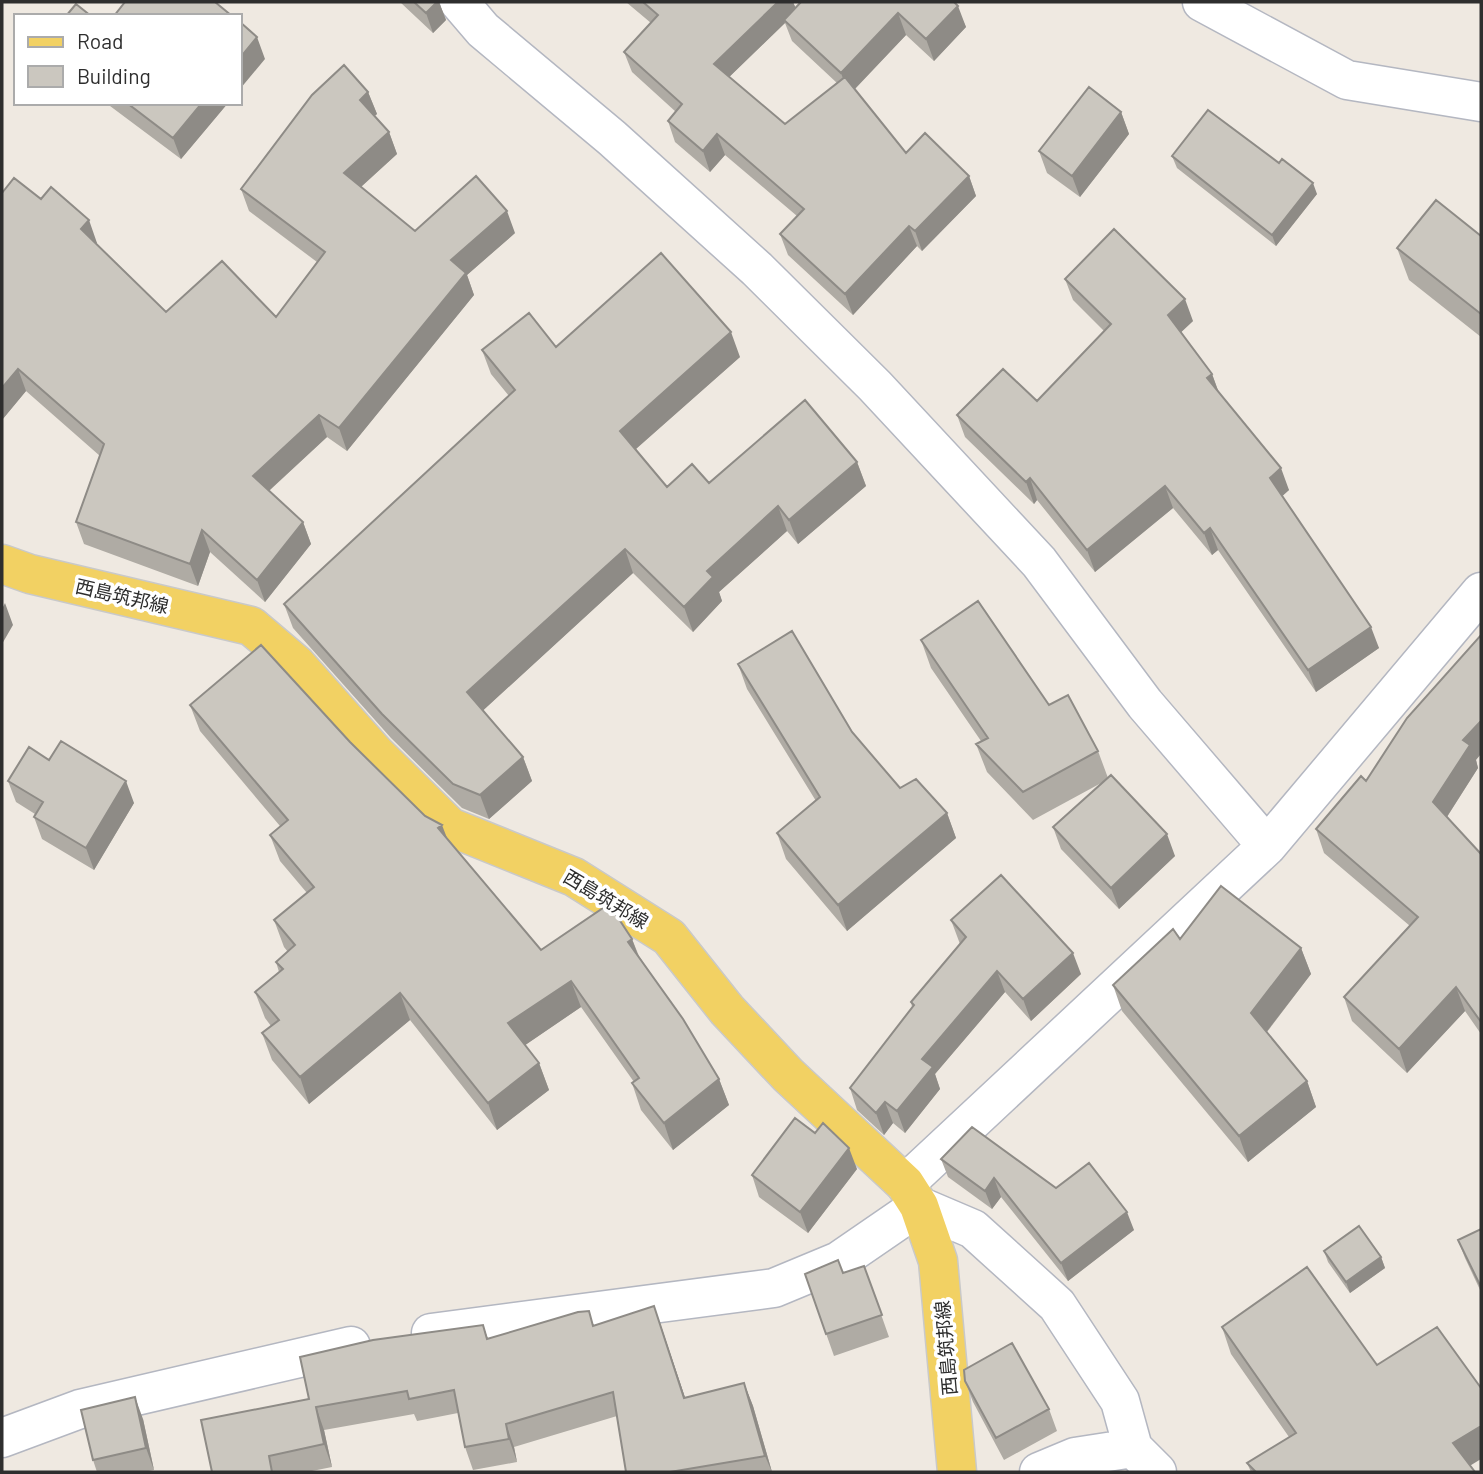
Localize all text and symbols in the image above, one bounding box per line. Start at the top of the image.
legend [14,14,242,105]
text: Road [77,28,123,53]
text: Building [77,63,151,88]
street label: 西島筑邦線 [73,574,171,617]
street label: 西島筑邦線 [560,864,653,933]
street label: 西島筑邦線 [930,1300,961,1396]

